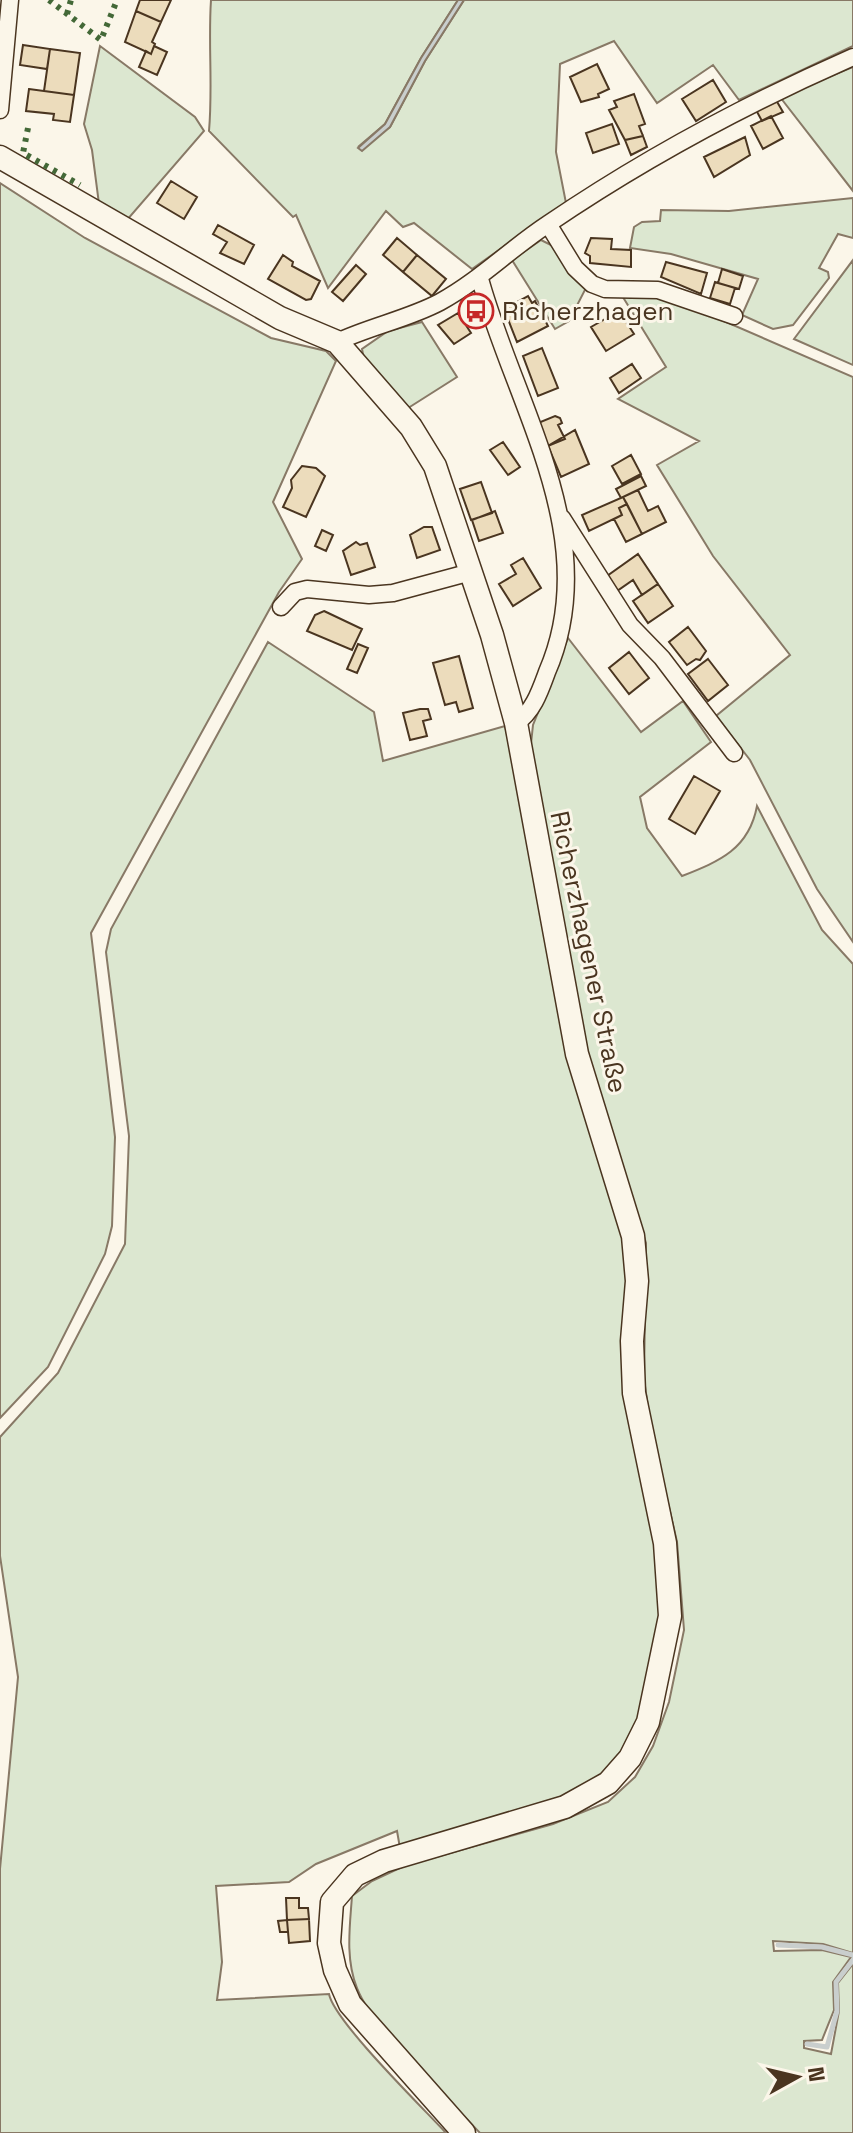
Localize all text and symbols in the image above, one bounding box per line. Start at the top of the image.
bus stop icon: Richerzhagen [457,292,495,330]
place label: Richerzhagen [502,294,674,328]
street label: Richerzhagener Straße [542,808,636,1096]
north arrow [757,2037,837,2117]
text: N [802,2065,832,2083]

